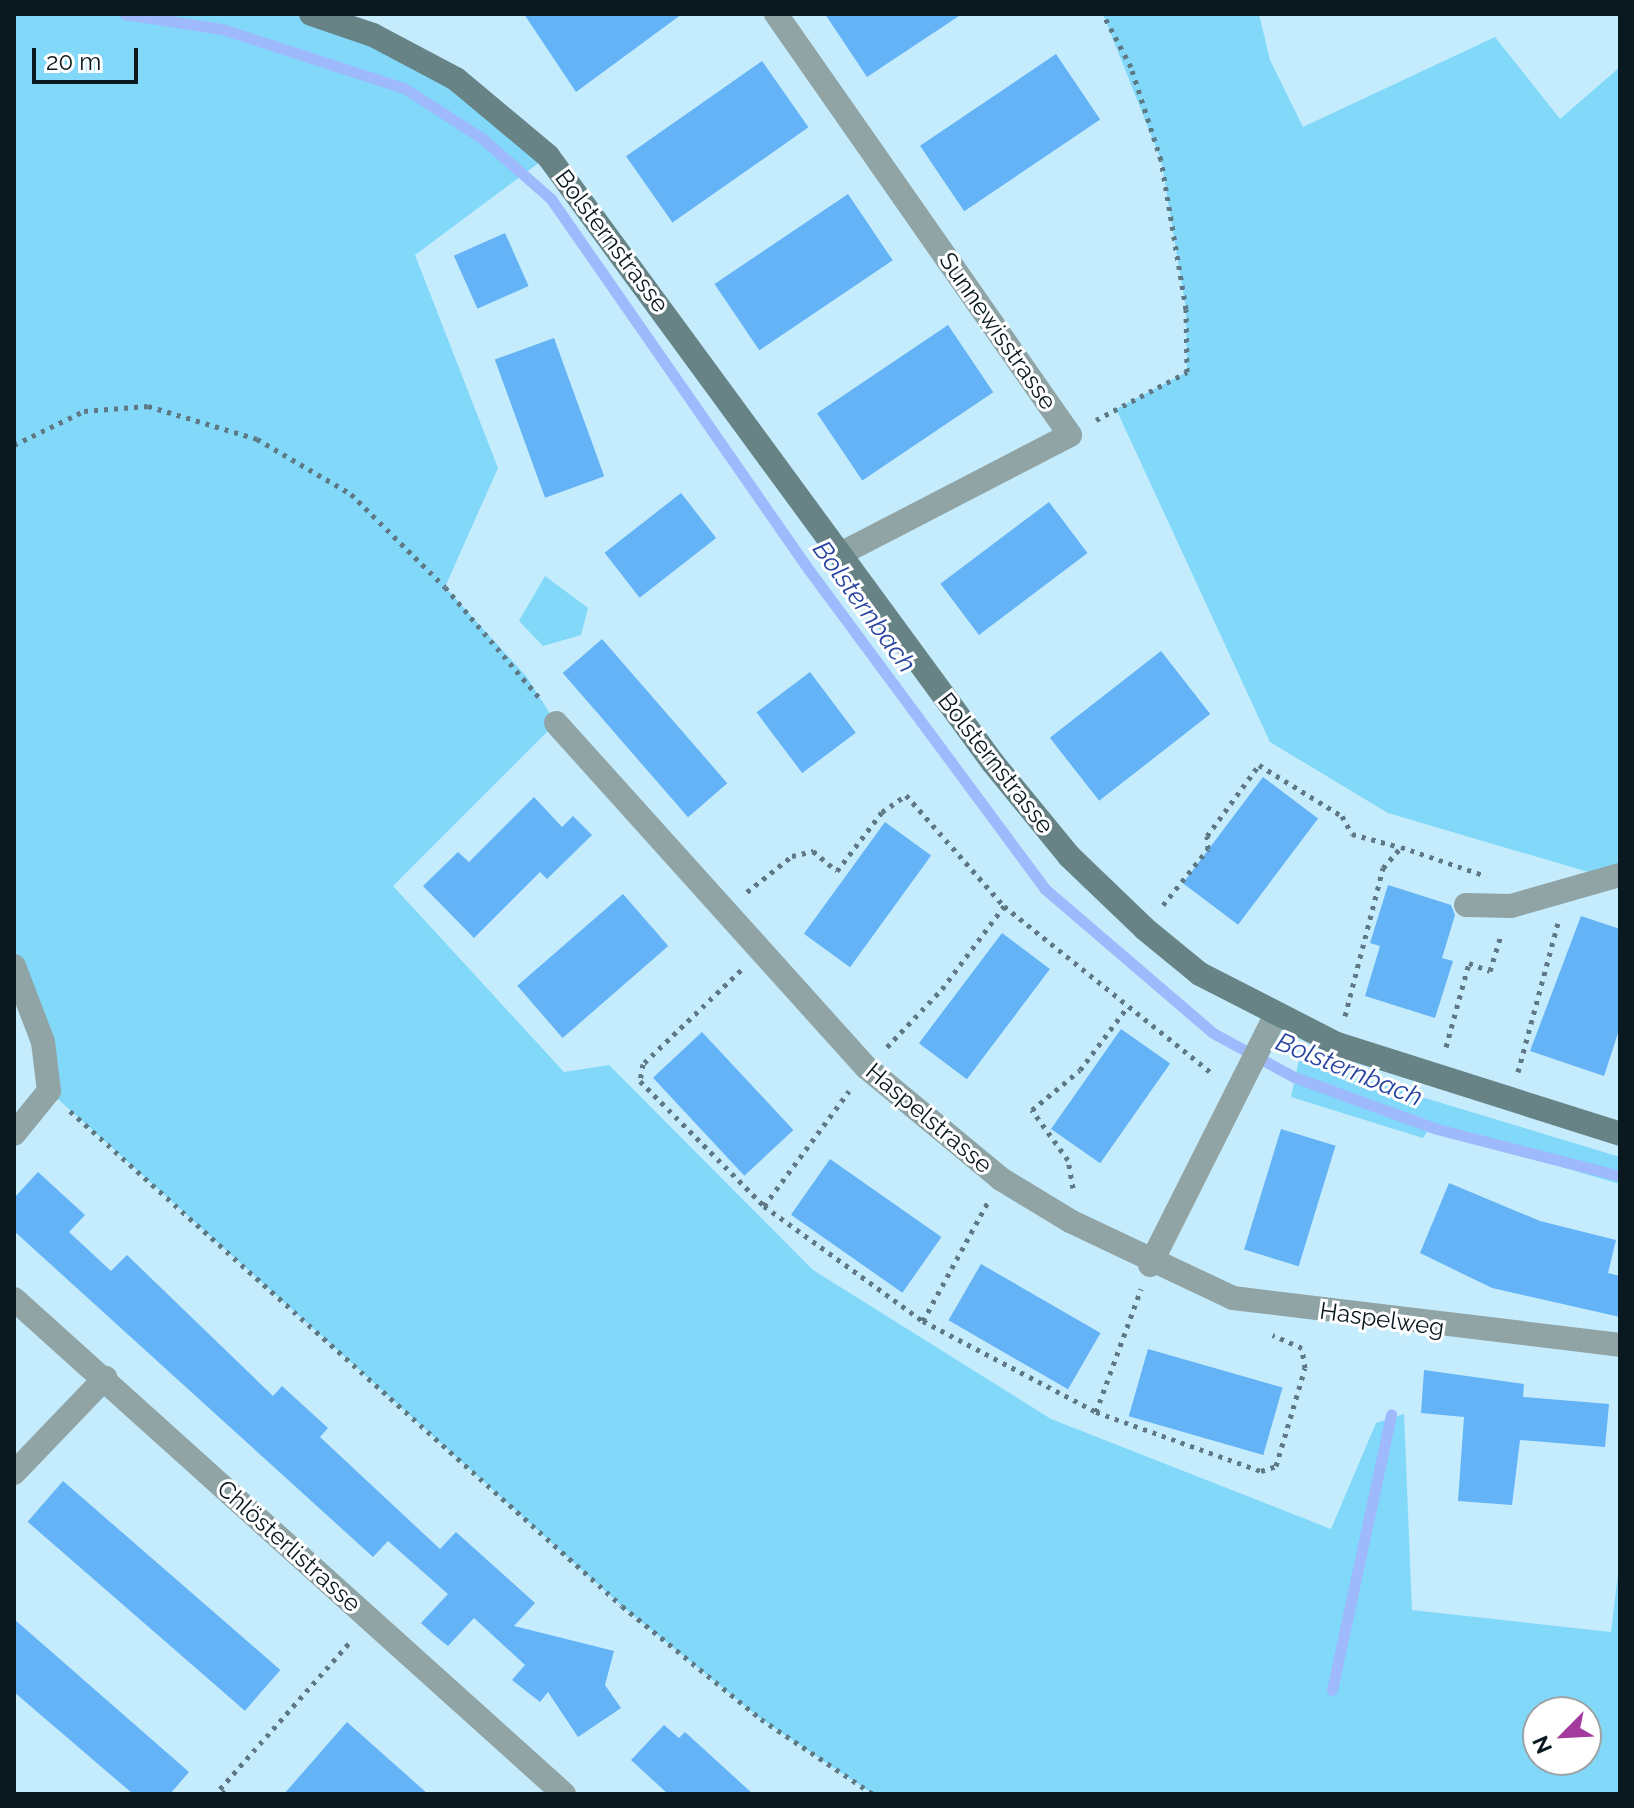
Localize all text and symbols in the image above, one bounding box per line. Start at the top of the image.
scale bar [36,32,142,82]
text: 20 m [46,47,101,76]
street label: Bolsternstrasse [549,164,675,318]
street label: Sunnewisstrasse [933,247,1063,415]
water label: Bolsternbach [806,535,922,679]
street label: Bolsternstrasse [932,687,1060,839]
water label: Bolsternbach [1271,1026,1427,1114]
street label: Haspelstrasse [860,1057,998,1179]
street label: Haspelweg [1318,1296,1446,1342]
street label: Chlösterlistrasse [211,1474,367,1618]
north arrow [1522,1696,1602,1776]
text: N [1527,1732,1557,1758]

